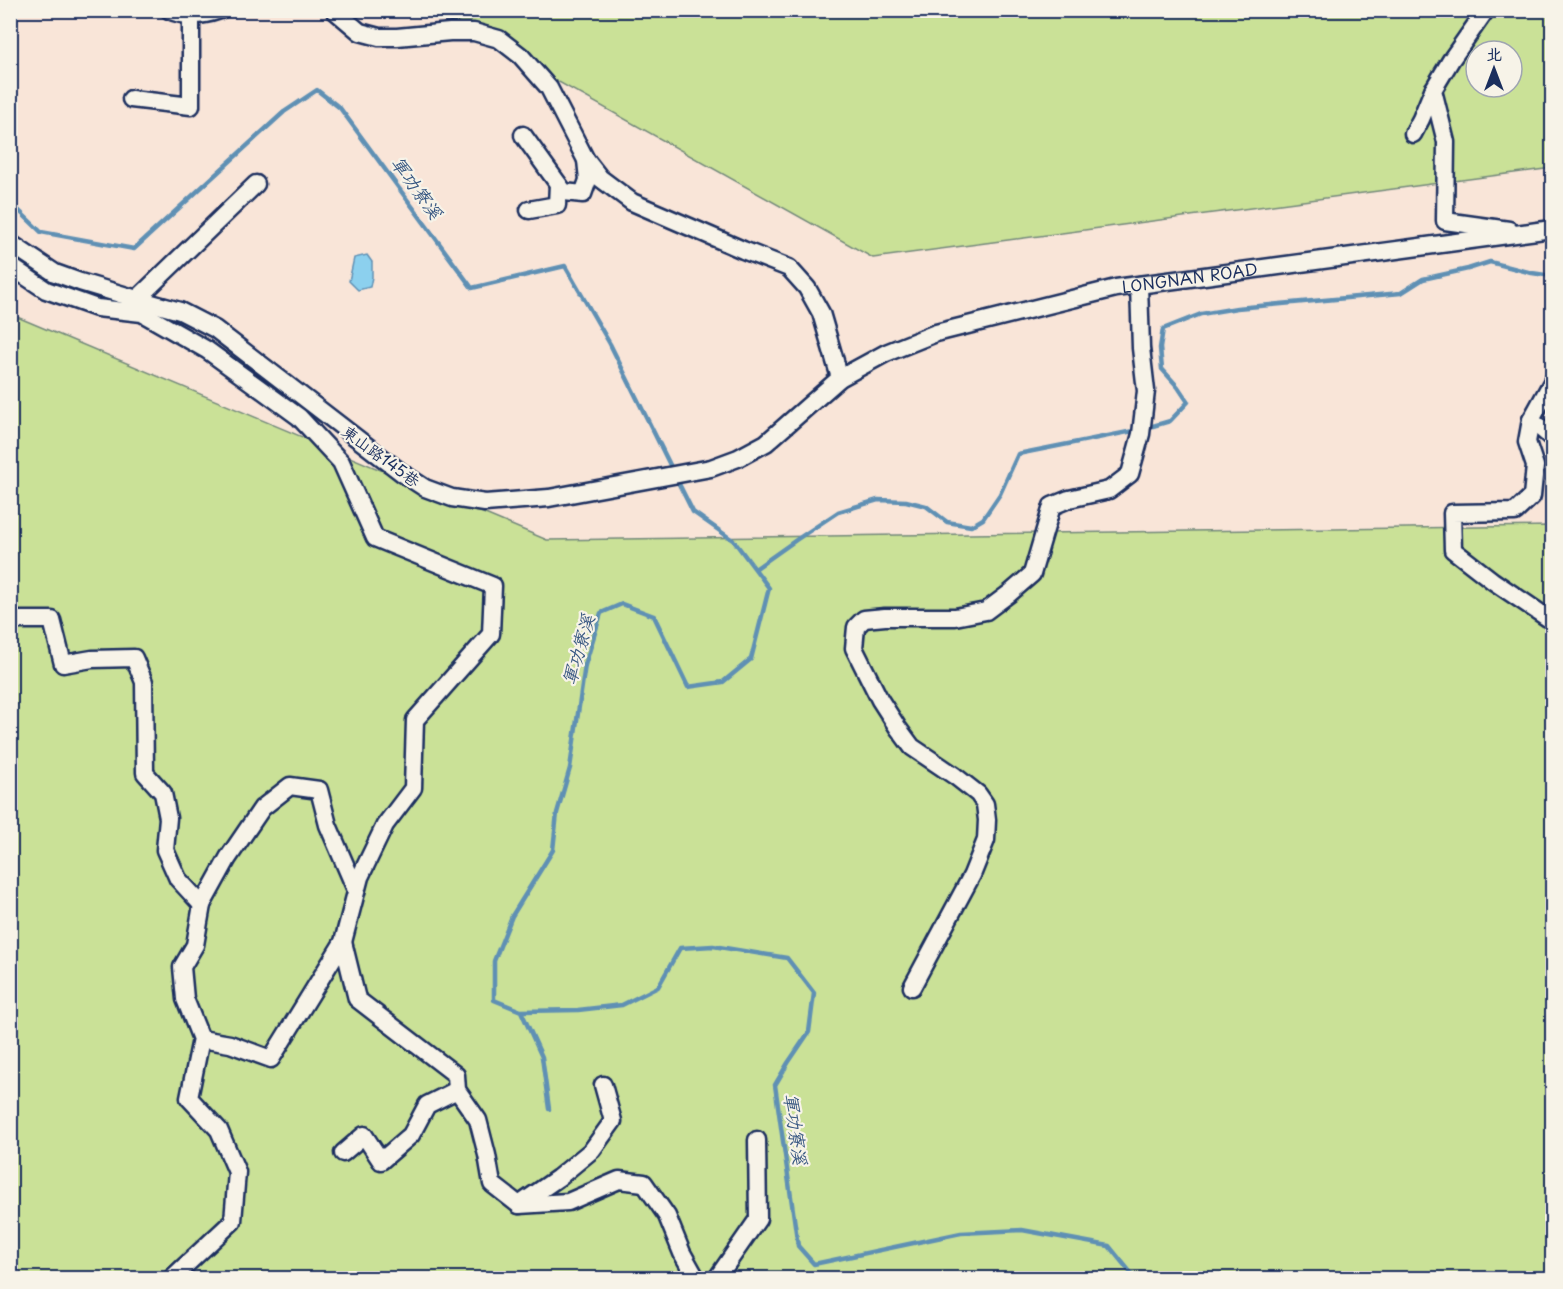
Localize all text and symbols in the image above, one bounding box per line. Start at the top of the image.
north arrow [1464,39,1524,99]
text: 北 [1486,41,1502,65]
water label: 軍功寮溪 [385,150,450,225]
street label: LONGNAN ROAD [1120,256,1259,298]
street label: 東山路145巷 [337,419,426,492]
water label: 軍功寮溪 [555,610,601,688]
water label: 軍功寮溪 [778,1091,815,1167]

